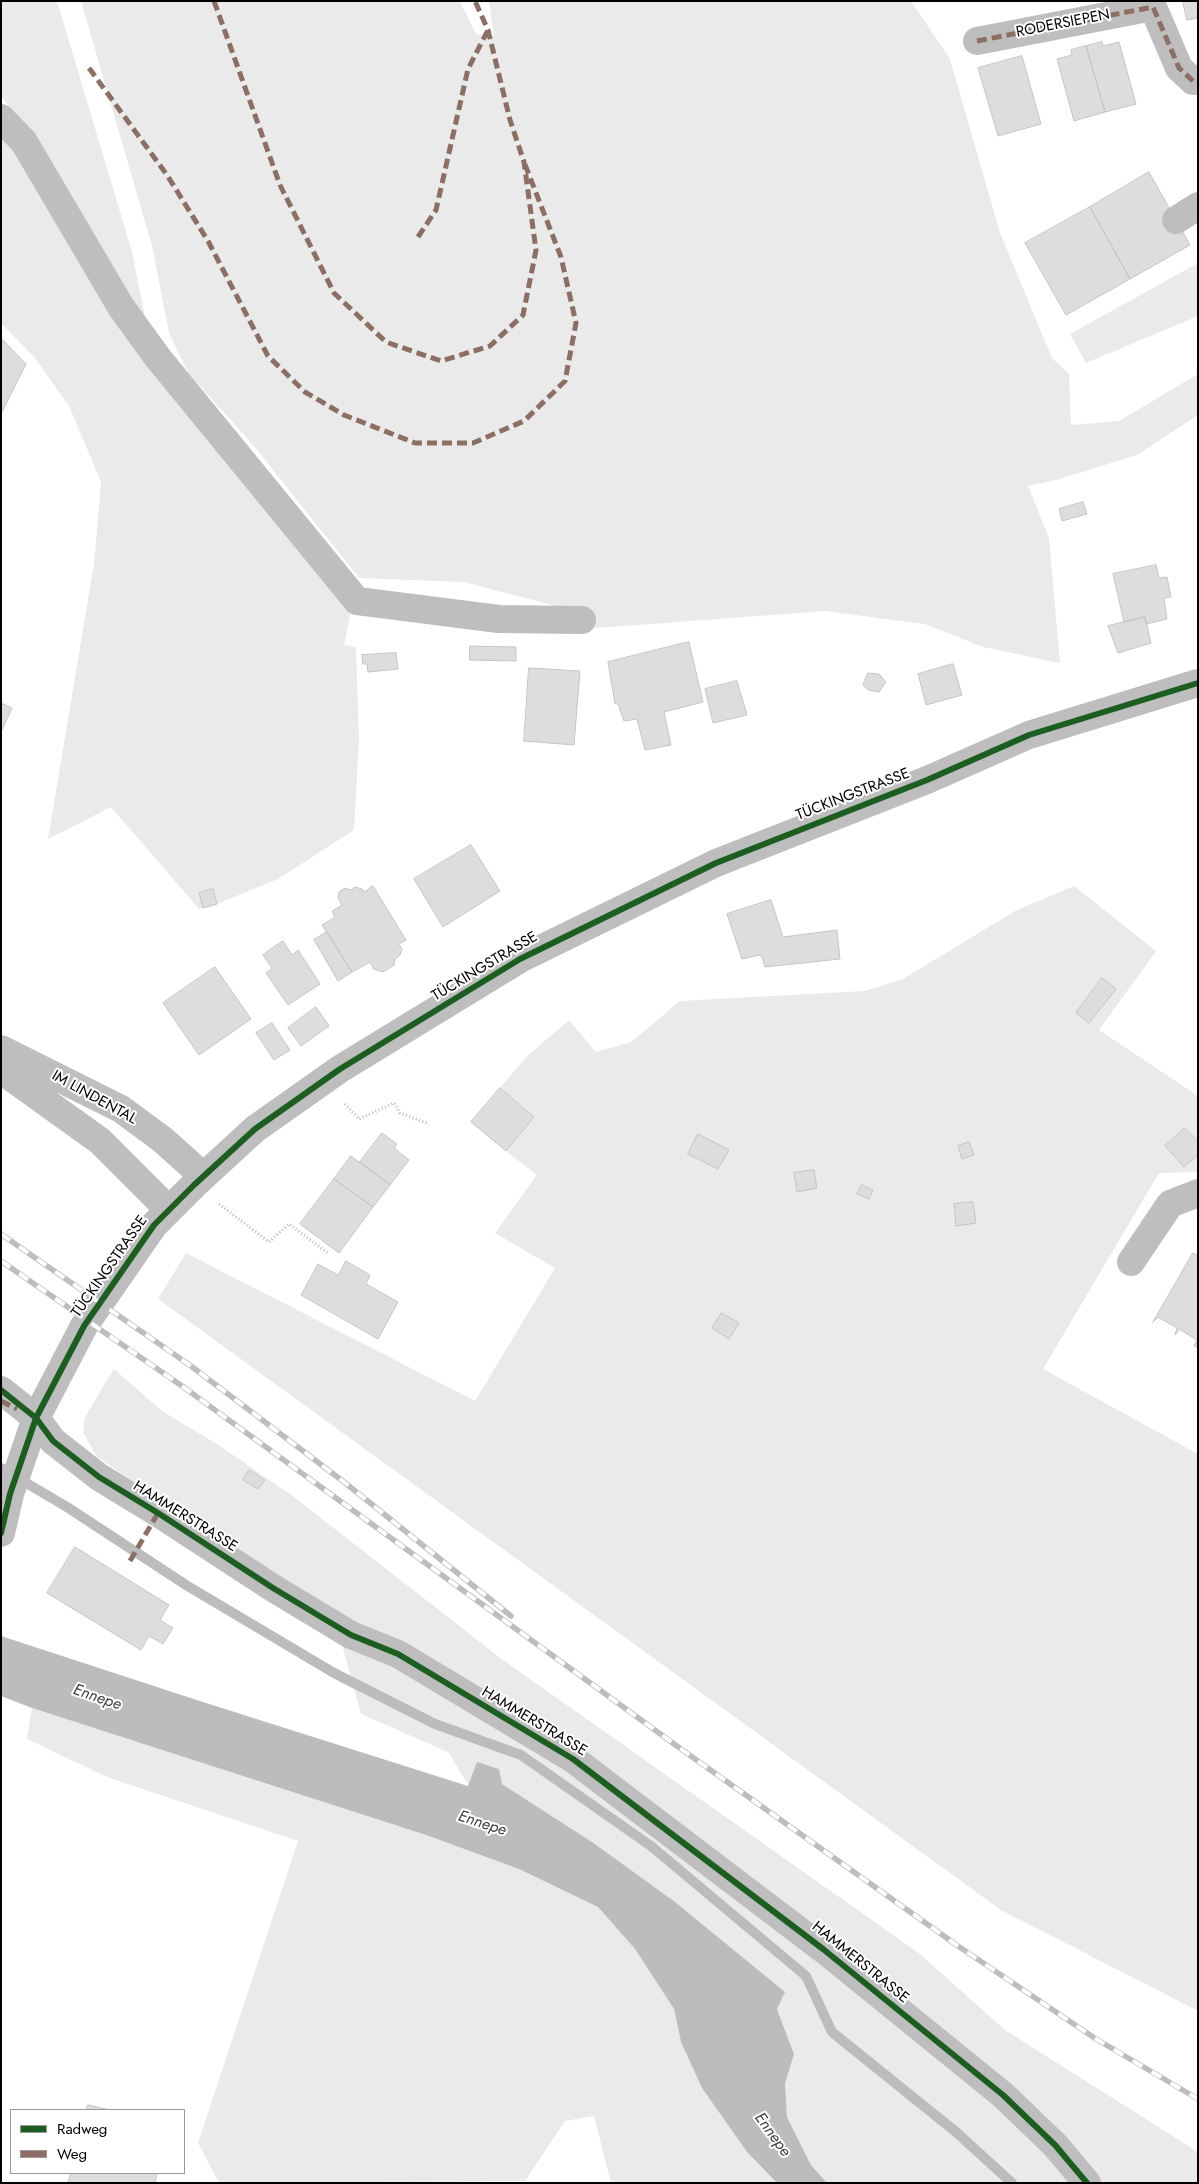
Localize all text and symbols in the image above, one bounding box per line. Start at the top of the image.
street label: RODERSIEPEN [1014,6,1112,42]
street label: TÜCKINGSTRASSE [794,765,912,825]
street label: TÜCKINGSTRASSE [429,928,541,1006]
street label: IM LINDENTAL [48,1067,140,1129]
street label: TÜCKINGSTRASSE [68,1213,152,1321]
street label: HAMMERSTRASSE [129,1478,241,1556]
water label: Ennepe [70,1681,124,1715]
street label: HAMMERSTRASSE [478,1683,590,1761]
water label: Ennepe [455,1807,509,1841]
street label: HAMMERSTRASSE [808,1918,912,2008]
legend [10,2109,185,2174]
water label: Ennepe [750,2109,794,2161]
text: Radweg [57,2118,107,2140]
text: Weg [57,2143,87,2165]

